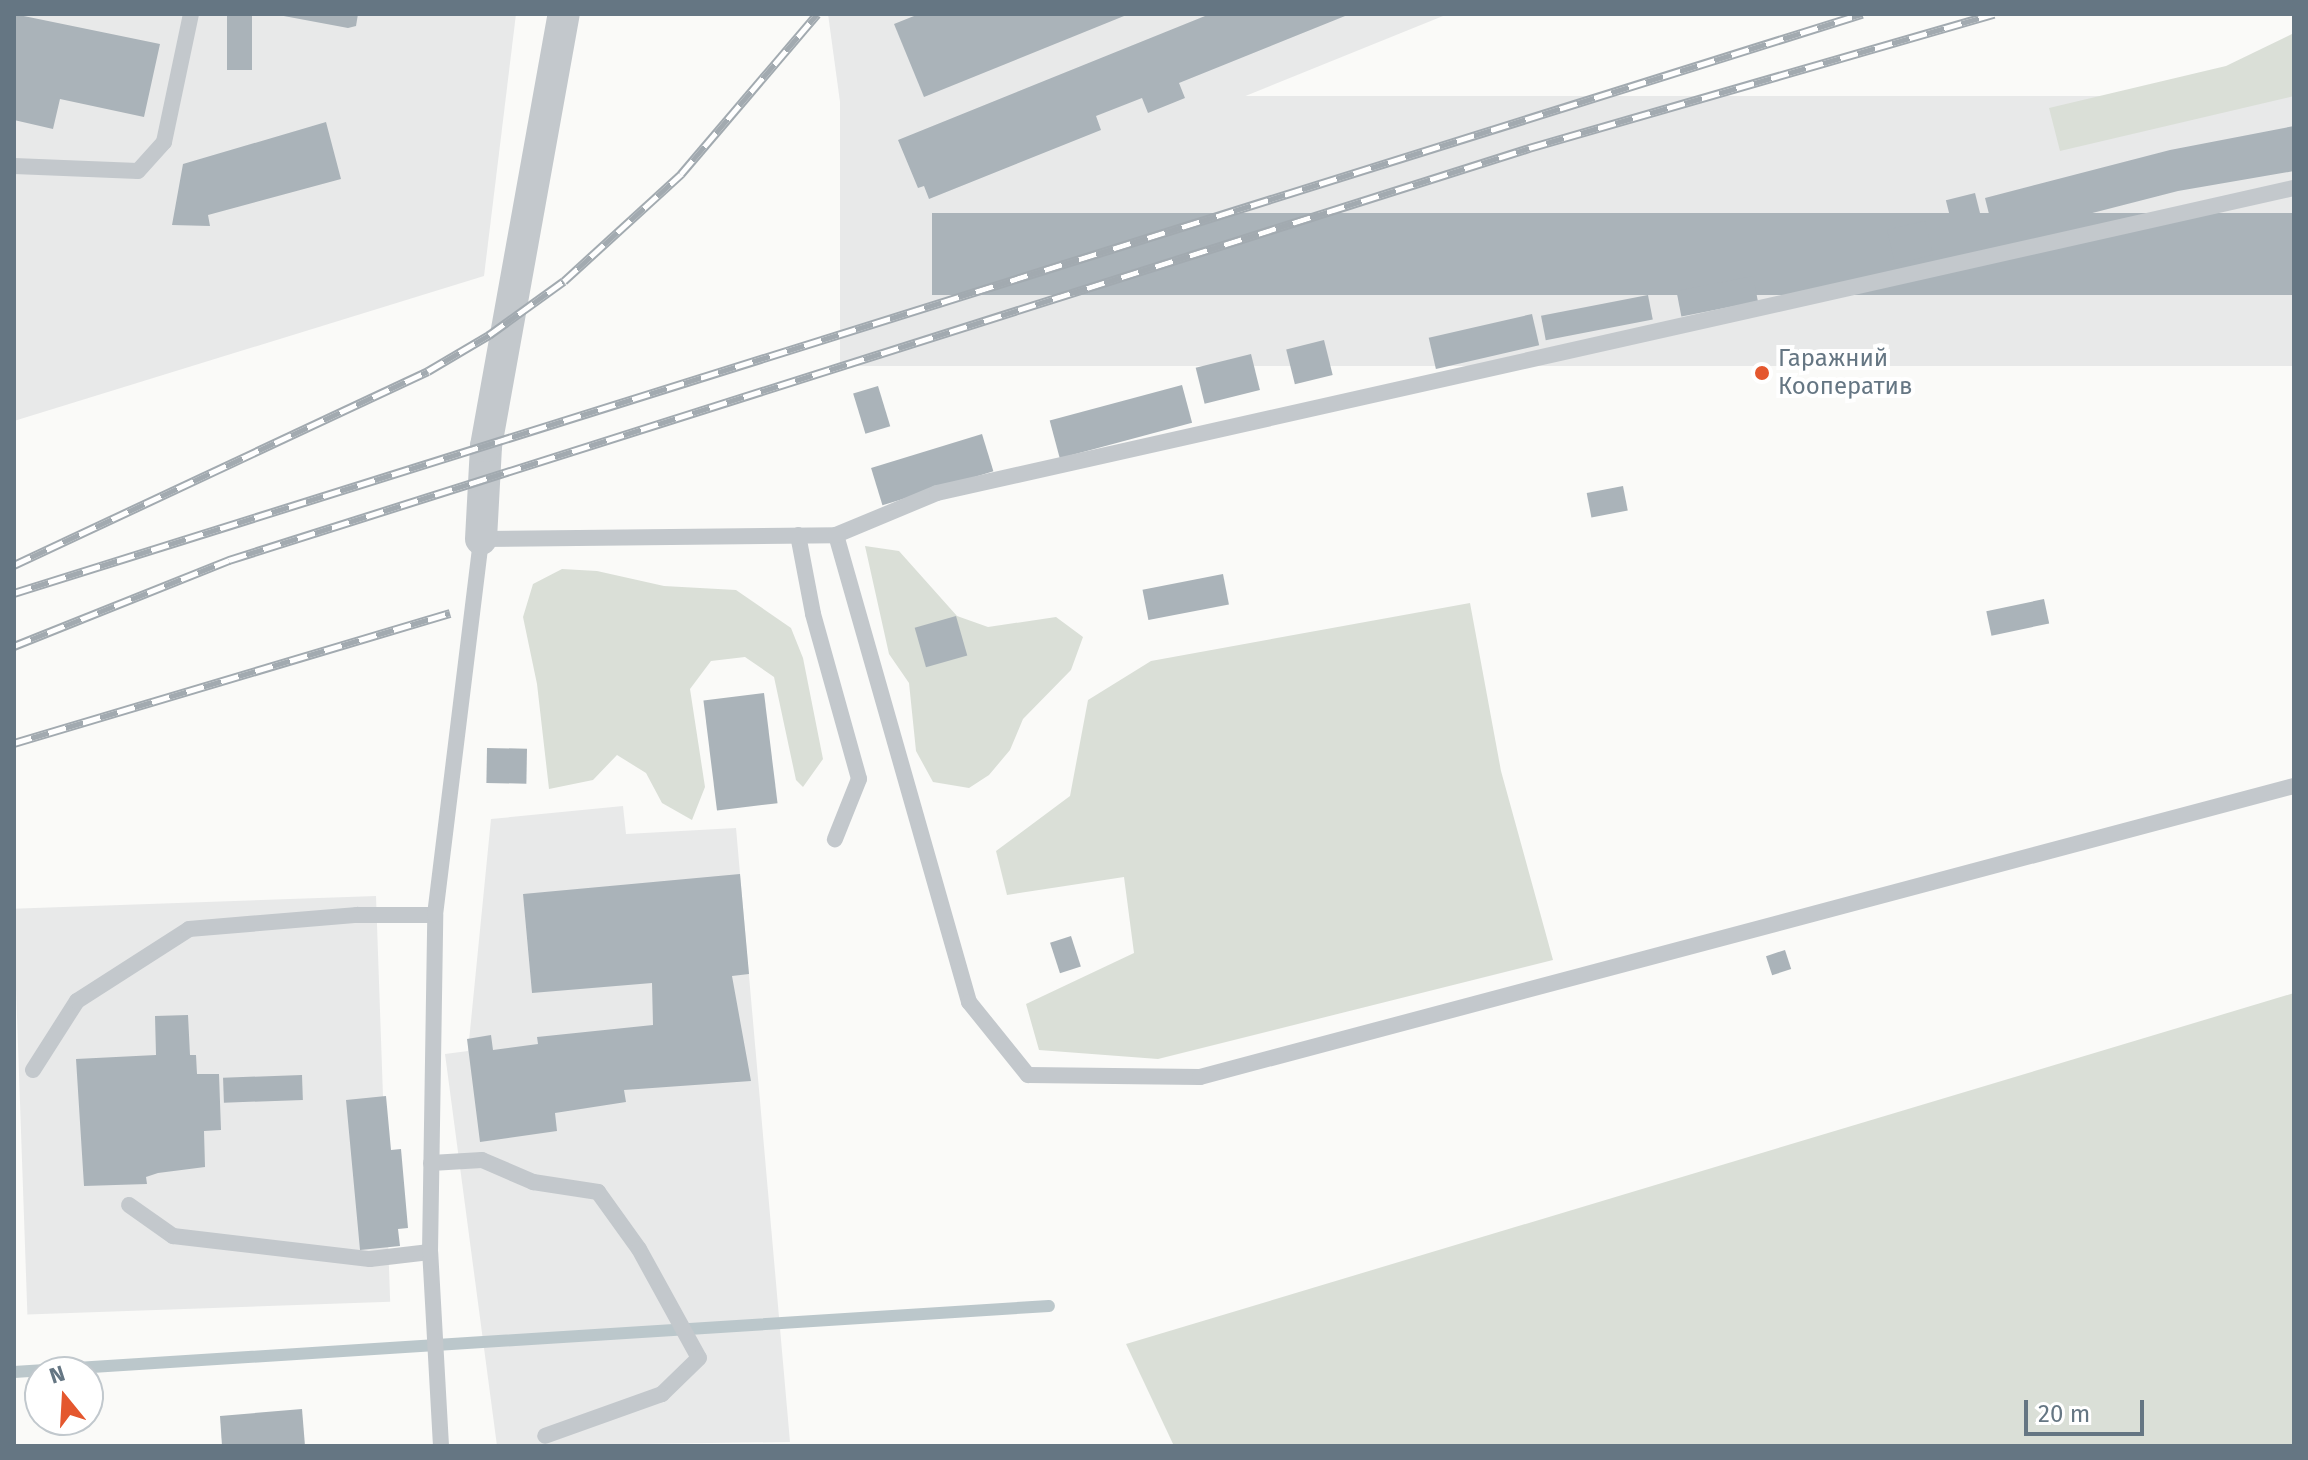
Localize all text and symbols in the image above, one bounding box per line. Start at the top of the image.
place label: Гаражний Кооператив [1778,345,1912,401]
marker: Гаражний Кооператив [1753,364,1771,382]
north arrow [24,1356,104,1436]
text: N [46,1360,68,1390]
scale bar [2028,1384,2148,1434]
text: 20 m [2038,1400,2090,1428]

